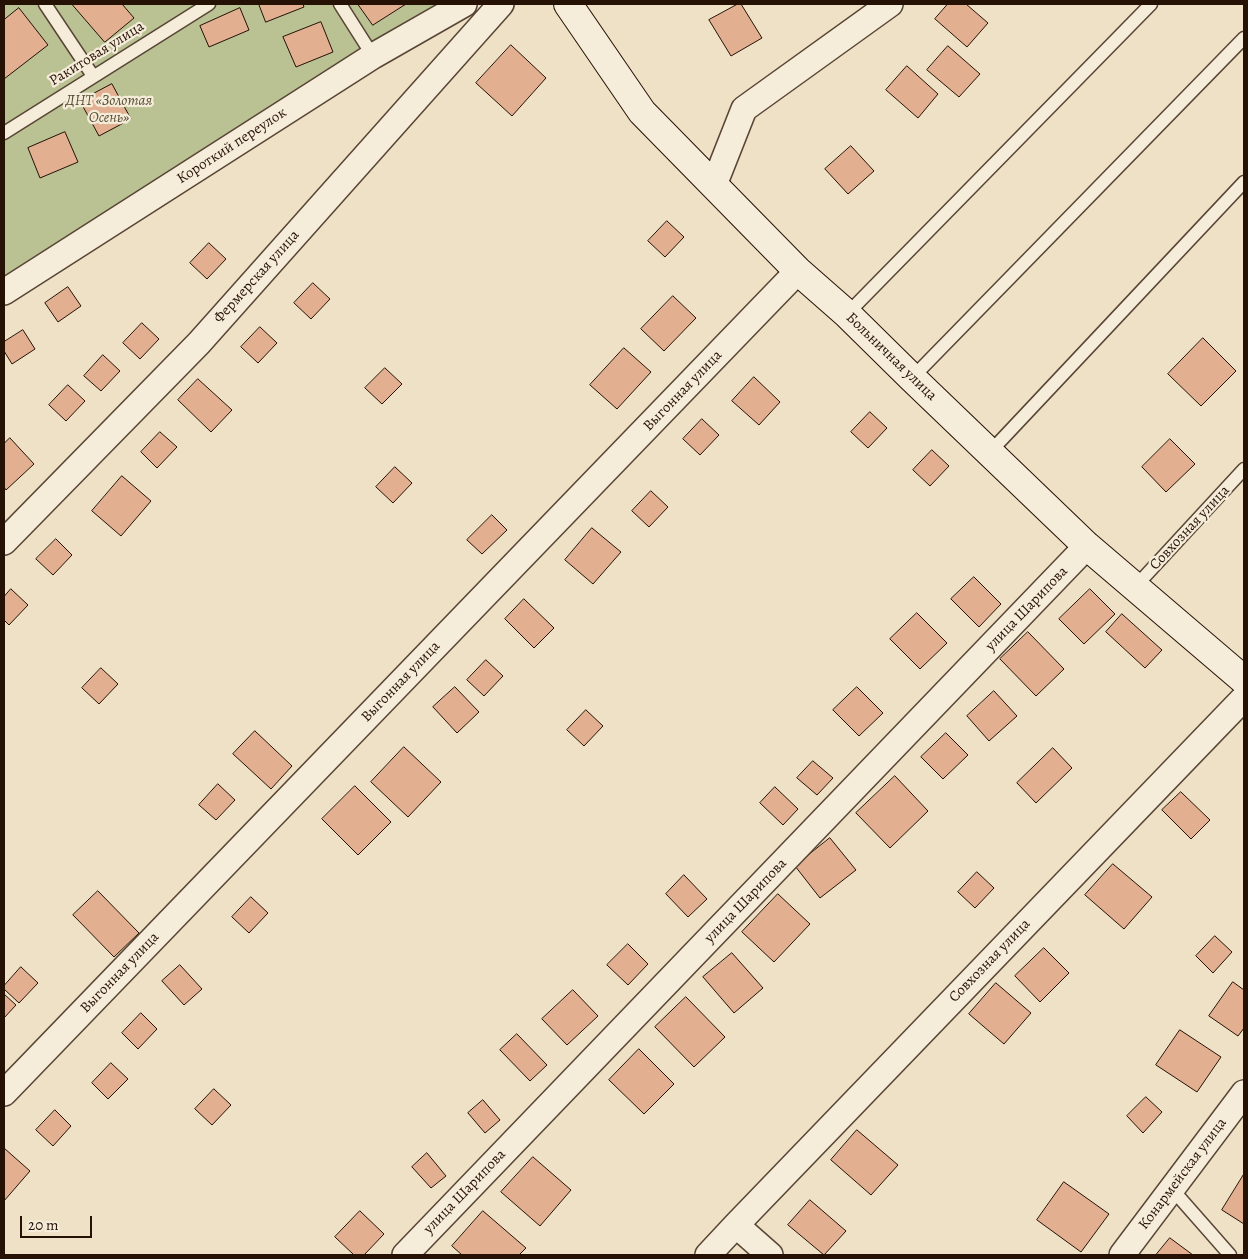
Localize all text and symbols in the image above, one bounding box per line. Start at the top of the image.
street label: Ракитовая улица [46,18,148,90]
park label: ДНТ «Золотая Осень» [66,92,152,127]
street label: Короткий переулок [174,104,290,188]
street label: Фермерская улица [210,227,304,327]
street label: Больничная улица [842,309,940,405]
street label: Выгонная улица [640,347,726,435]
street label: Совхозная улица [1146,482,1234,574]
street label: улица Шарипова [982,563,1072,655]
street label: Выгонная улица [358,638,444,726]
street label: улица Шарипова [701,855,791,947]
street label: Совхозная улица [946,916,1034,1006]
street label: Выгонная улица [77,929,163,1017]
street label: Конармейская улица [1135,1115,1231,1233]
street label: улица Шарипова [420,1146,510,1238]
scale bar [22,1206,95,1238]
text: 20 m [28,1215,59,1235]

